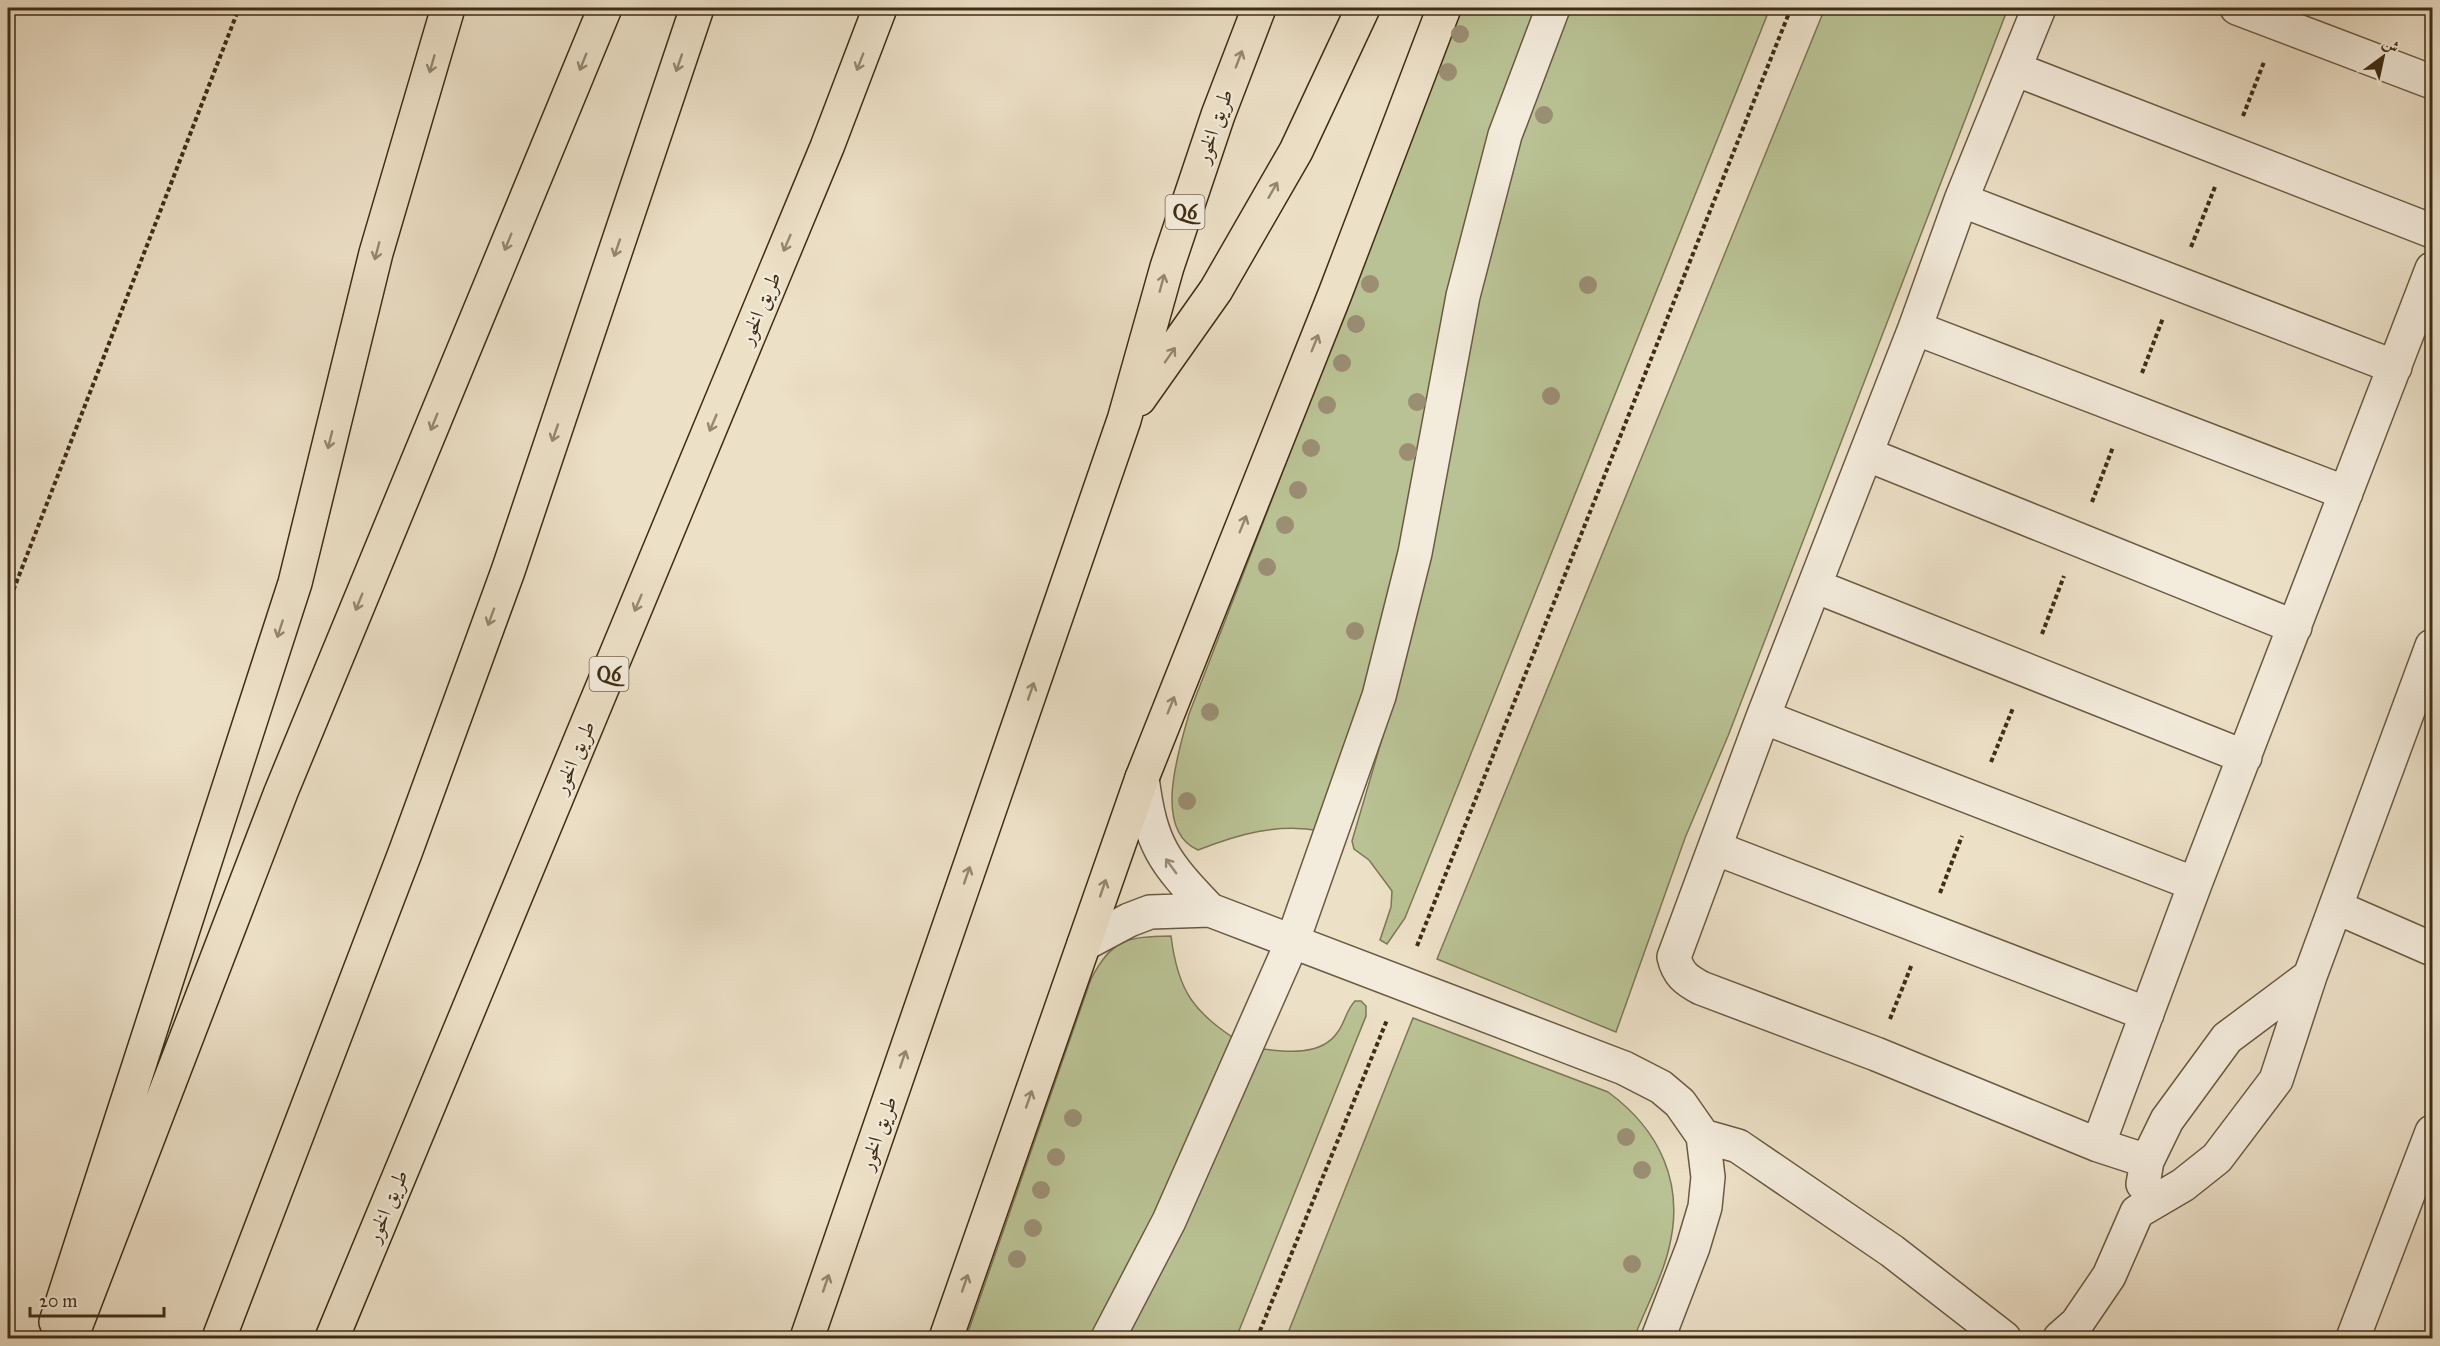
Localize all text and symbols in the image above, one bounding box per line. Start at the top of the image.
north arrow [2353,27,2413,87]
text: ش [2379,33,2403,57]
one-way arrow [1234,50,1245,69]
one-way arrow [577,52,588,70]
one-way arrow [853,52,864,71]
one-way arrow [673,53,684,72]
one-way arrow [426,54,437,73]
street label: طريق الخور [1189,86,1239,168]
one-way arrow [1268,182,1280,199]
road number: Q6 [1166,195,1204,229]
one-way arrow [502,232,513,251]
one-way arrow [781,233,792,252]
one-way arrow [611,238,622,257]
one-way arrow [371,241,383,260]
street label: طريق الخور [732,268,787,350]
one-way arrow [1157,274,1168,293]
one-way arrow [1310,334,1321,353]
one-way arrow [1164,348,1176,364]
one-way arrow [428,412,439,431]
one-way arrow [707,414,718,432]
one-way arrow [549,423,560,442]
one-way arrow [324,430,336,449]
one-way arrow [1238,516,1249,534]
one-way arrow [353,593,364,611]
one-way arrow [632,594,643,612]
one-way arrow [485,607,496,626]
one-way arrow [274,619,285,638]
road number: Q6 [590,657,628,691]
one-way arrow [1026,682,1037,701]
one-way arrow [1166,697,1177,715]
street label: طريق الخور [546,717,601,799]
one-way arrow [1165,859,1177,875]
one-way arrow [963,866,974,885]
one-way arrow [1099,879,1110,898]
one-way arrow [899,1050,910,1069]
one-way arrow [1025,1090,1036,1109]
street label: طريق الخور [853,1093,903,1175]
street label: طريق الخور [359,1166,414,1248]
one-way arrow [821,1274,832,1293]
one-way arrow [960,1274,971,1293]
scale bar [30,1280,164,1318]
text: 20 m [39,1290,77,1312]

